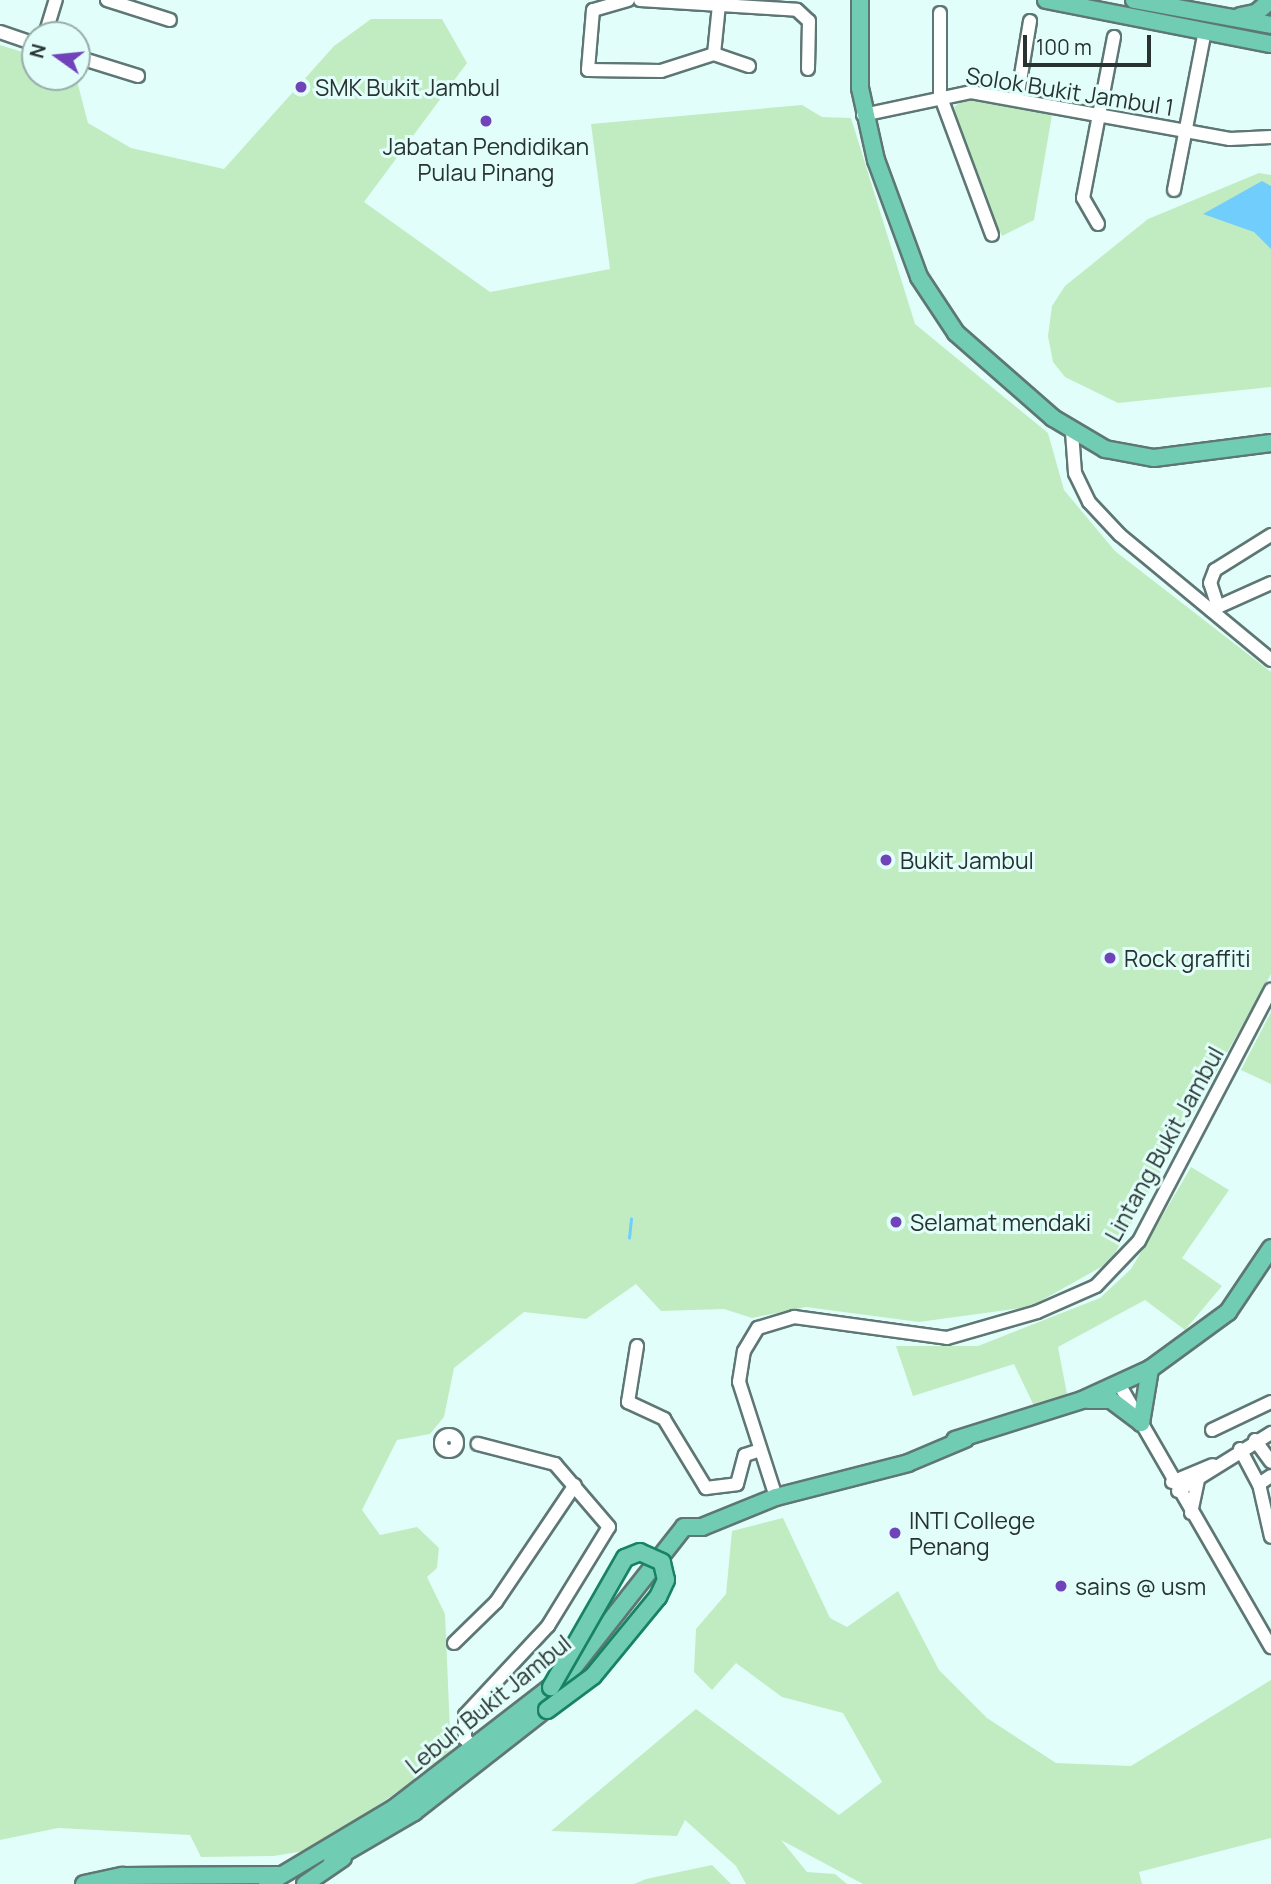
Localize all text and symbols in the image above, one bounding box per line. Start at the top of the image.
north arrow [21,21,91,91]
scale bar [1026,21,1154,65]
text: 100 m [1036,33,1092,61]
text: N [23,41,52,61]
street label: Solok Bukit Jambul 1 [964,61,1176,121]
place label: SMK Bukit Jambul [315,73,501,101]
marker: SMK Bukit Jambul [293,79,309,95]
marker: Jabatan Pendidikan Pulau Pinang [478,113,494,129]
place label: Jabatan Pendidikan Pulau Pinang [383,132,589,186]
place label: Bukit Jambul [900,846,1034,874]
marker: Bukit Jambul [878,852,894,868]
place label: Rock graffiti [1124,944,1251,972]
marker: Rock graffiti [1102,950,1118,966]
street label: Lintang Bukit Jambul [1099,1042,1229,1246]
place label: Selamat mendaki [910,1208,1091,1236]
marker: Selamat mendaki [888,1214,904,1230]
place label: INTI College Penang [909,1506,1035,1560]
marker: INTI College Penang [887,1525,903,1541]
place label: sains @ usm [1075,1572,1206,1600]
marker: sains @ usm [1053,1578,1069,1594]
street label: Lebuh Bukit Jambul [400,1629,576,1779]

